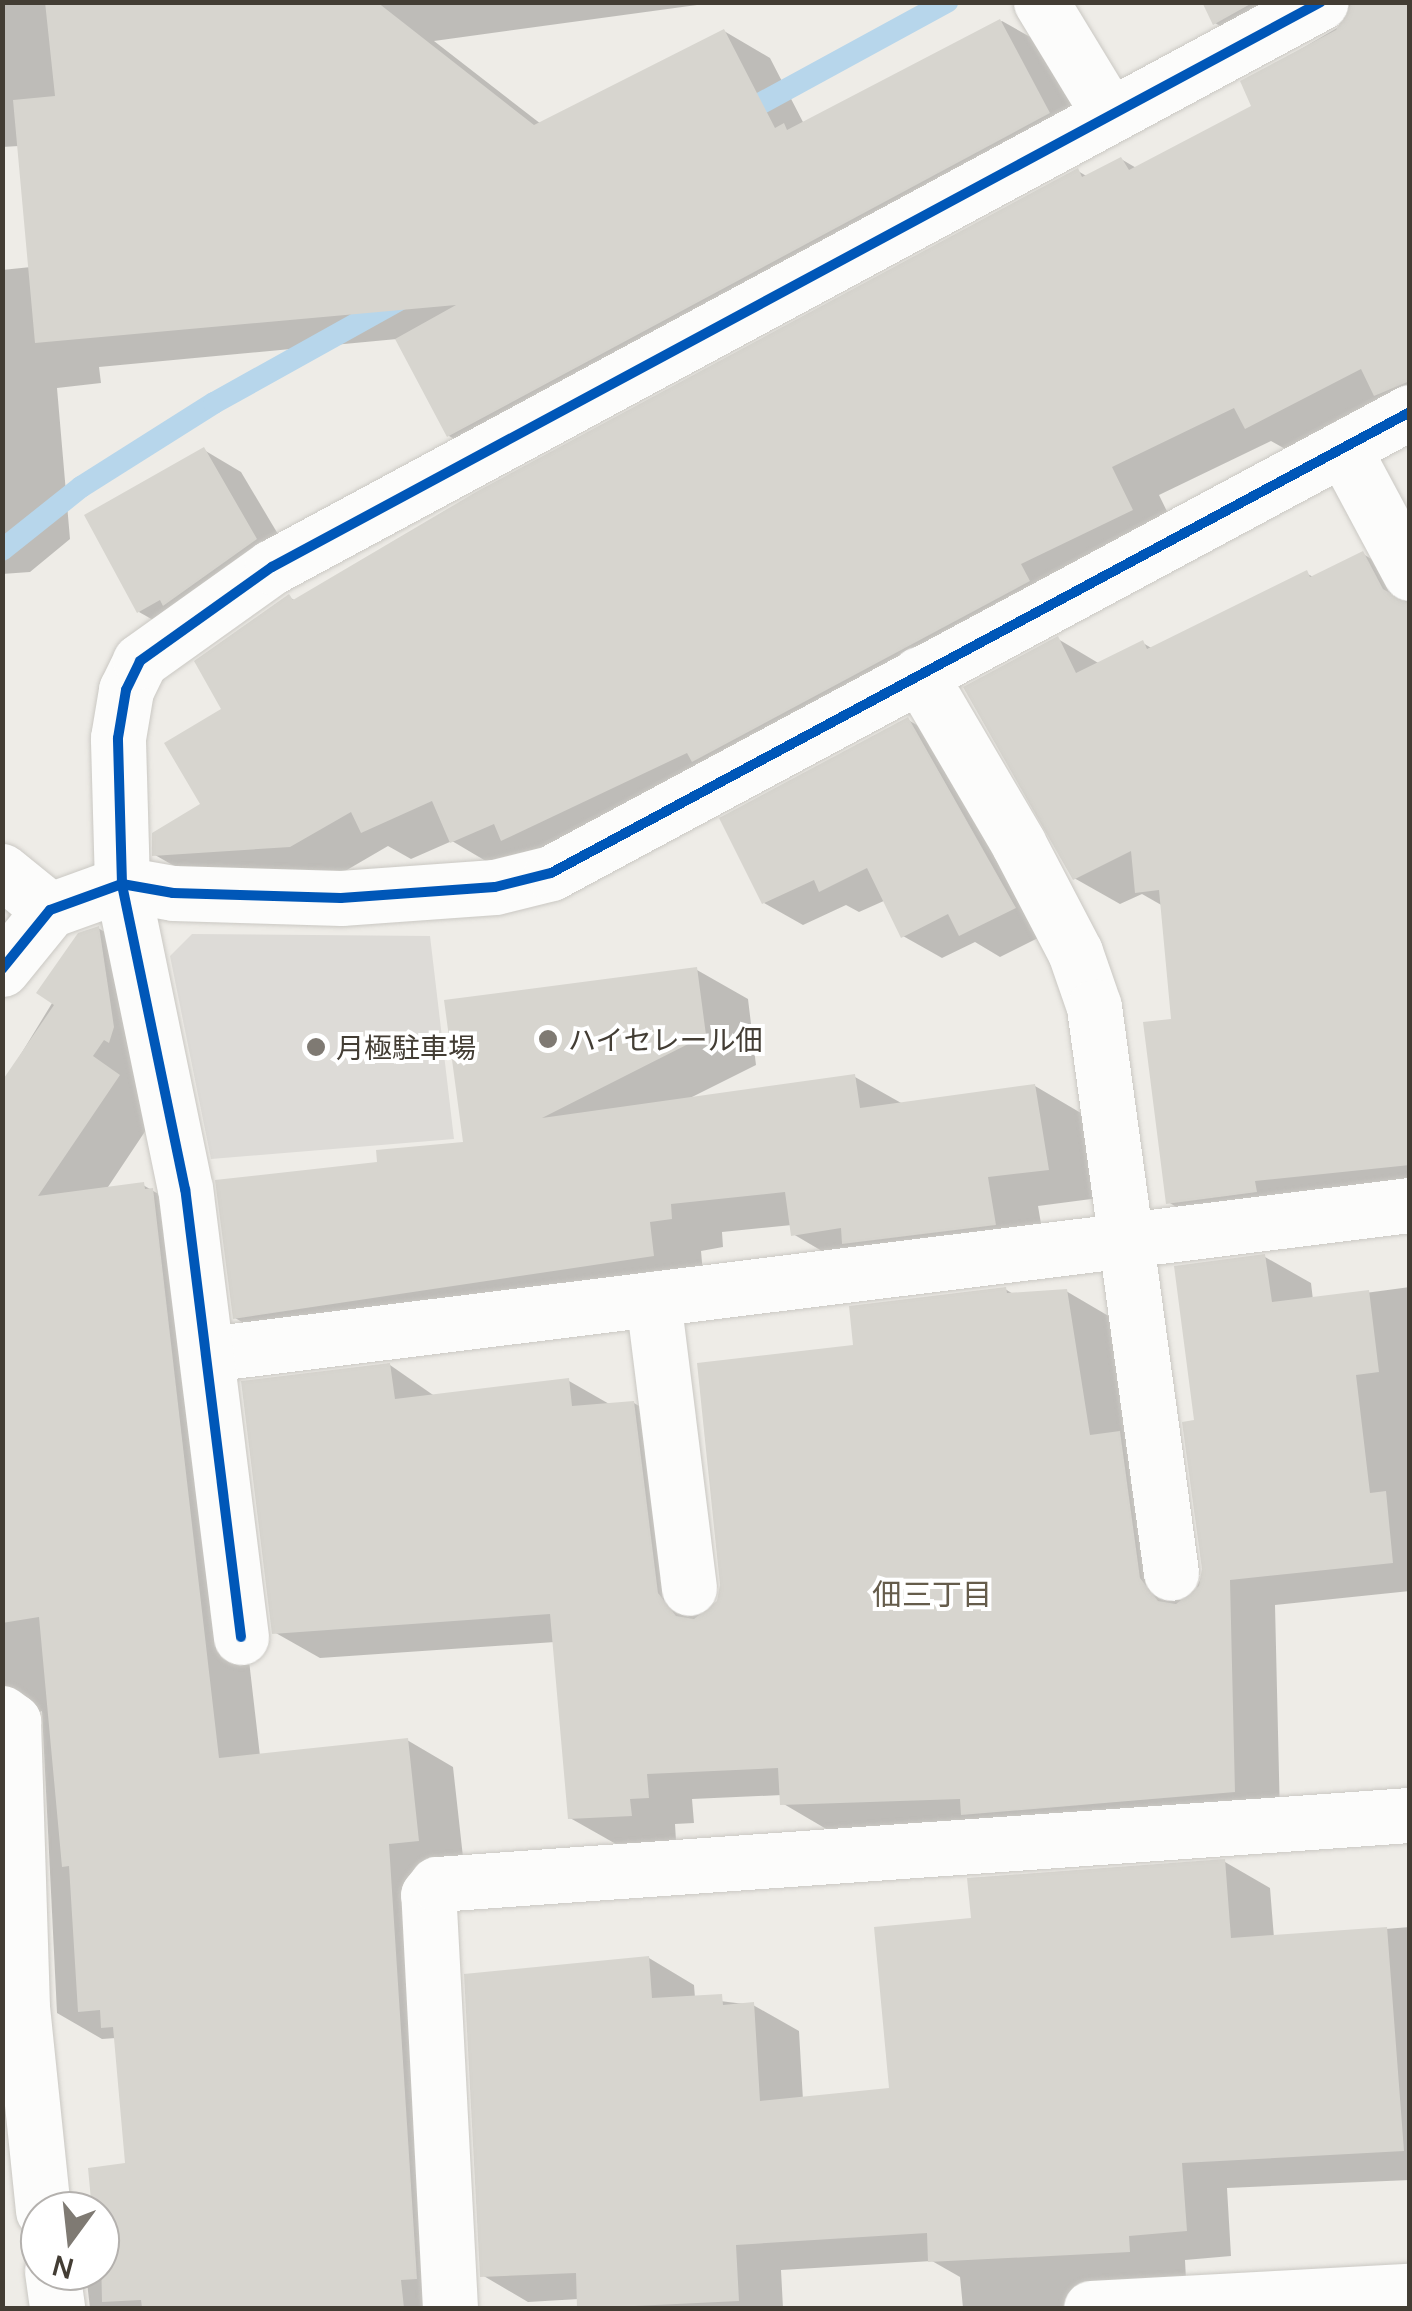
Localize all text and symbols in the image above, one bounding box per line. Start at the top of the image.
place label: ハイセレール佃 [568,1022,764,1056]
marker: ハイセレール佃 [537,1028,559,1050]
place label: 月極駐車場 [336,1030,476,1064]
marker: 月極駐車場 [305,1036,327,1058]
district label: 佃三丁目 [872,1576,992,1612]
north arrow [20,2191,120,2291]
text: N [48,2247,77,2289]

